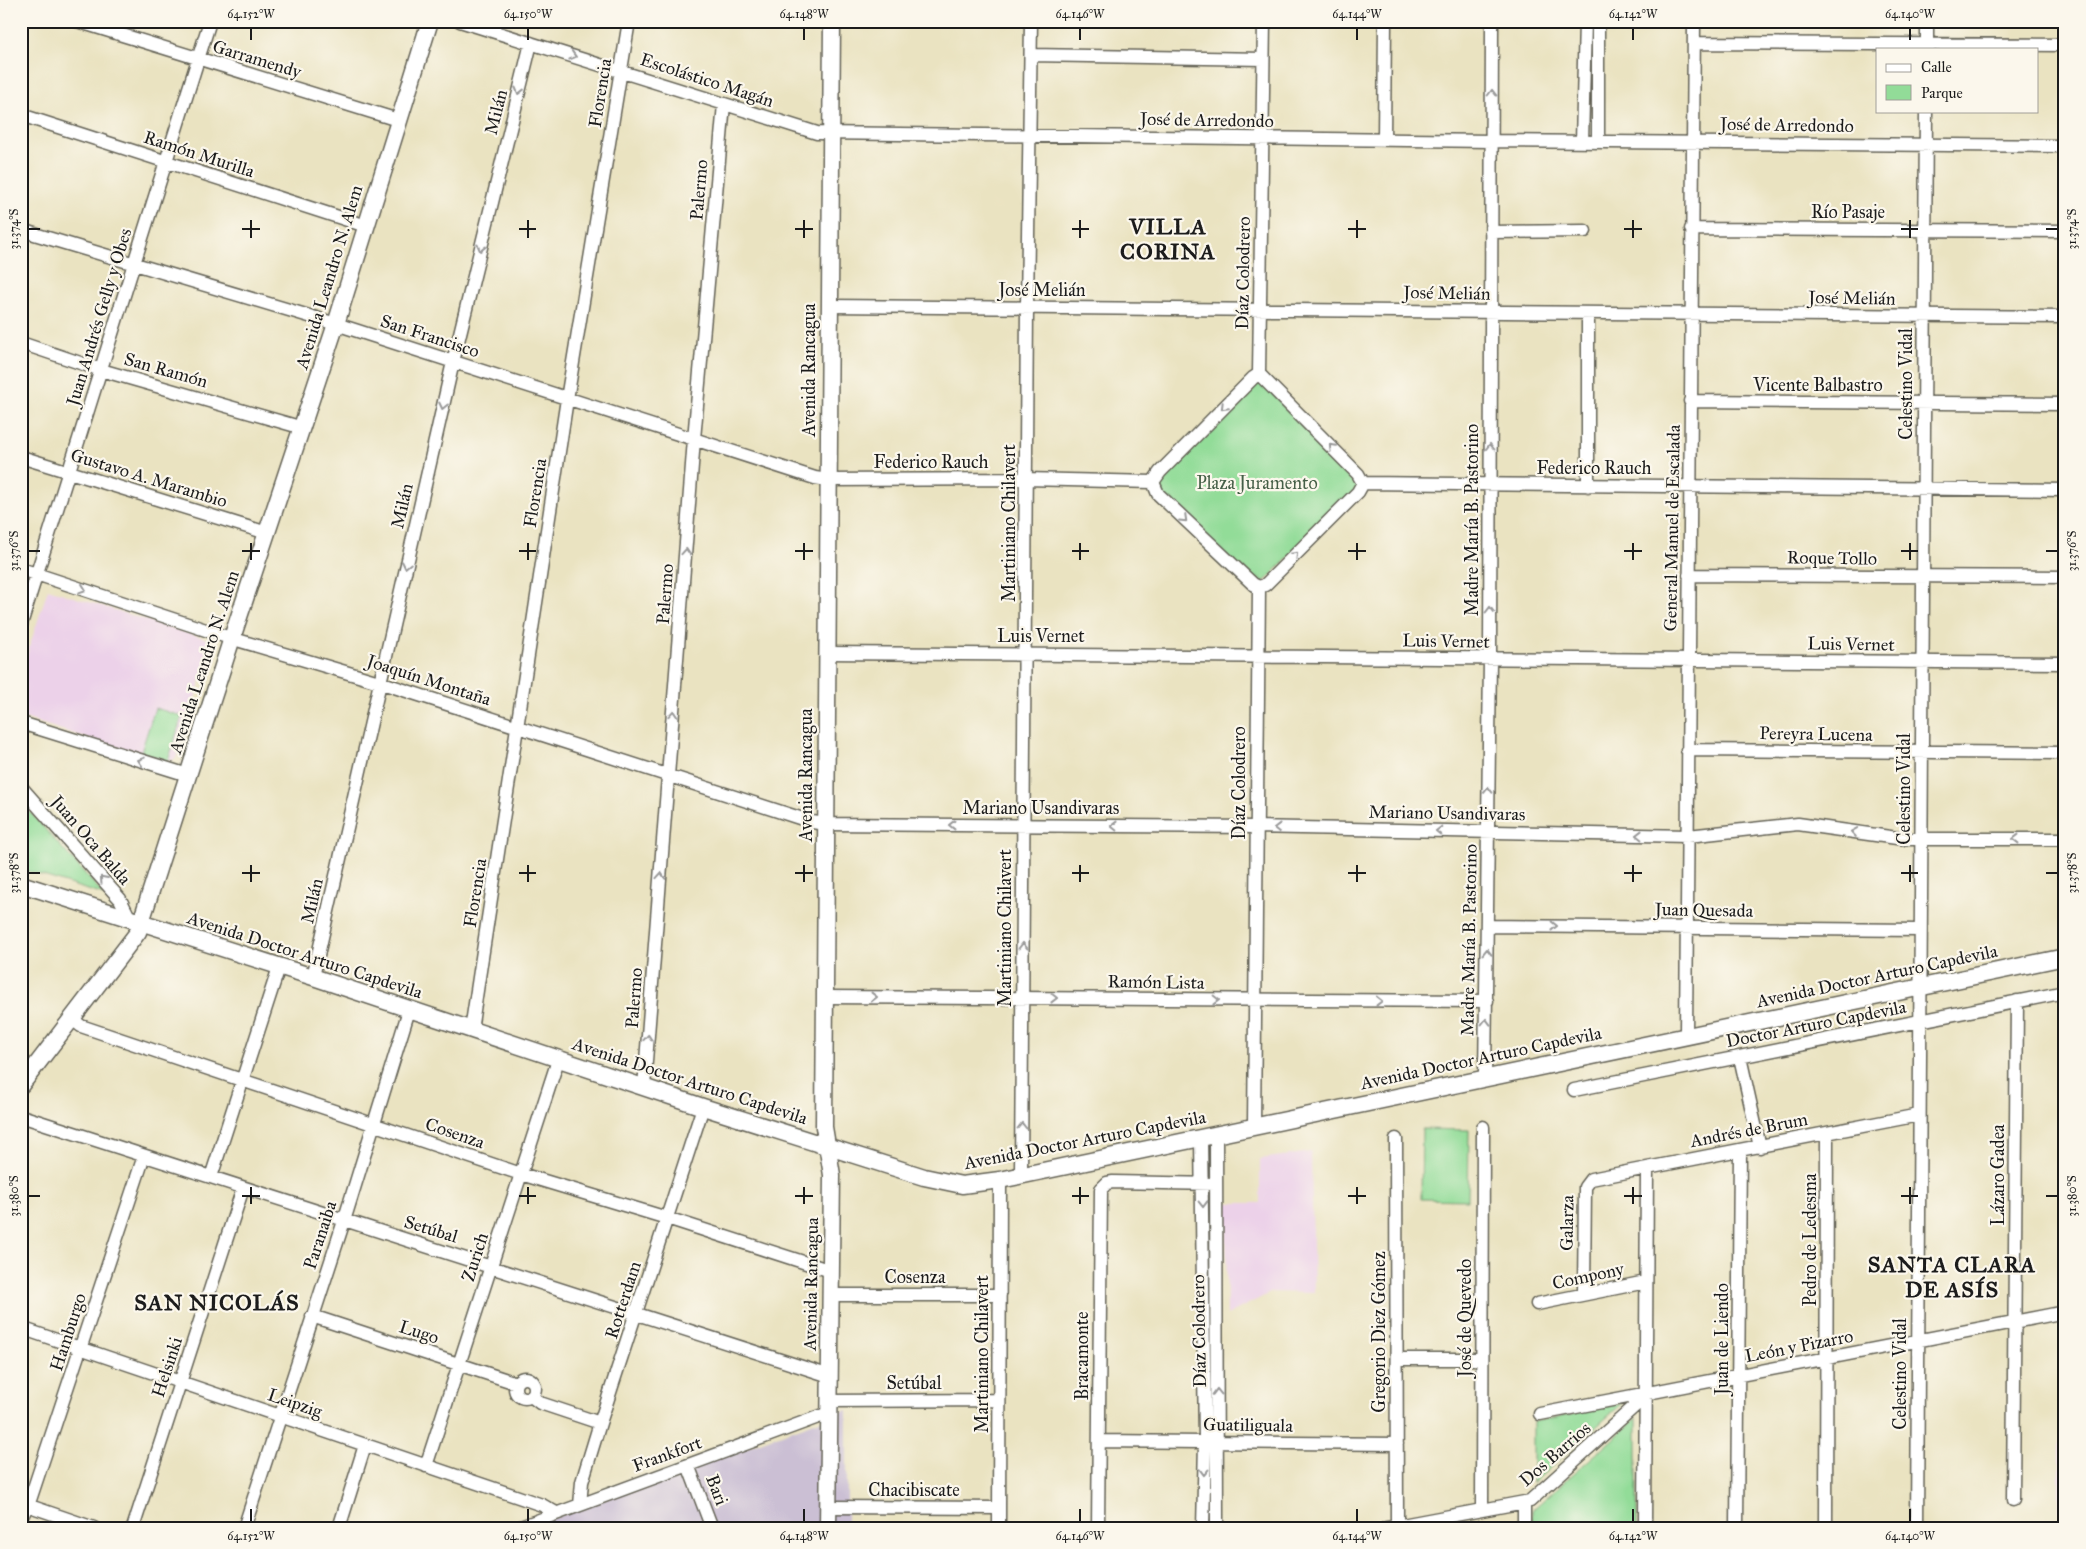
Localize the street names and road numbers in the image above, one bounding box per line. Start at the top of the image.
street label: Garramendy [210,35,305,83]
street label: Escolástico Magán [637,48,777,113]
street label: Florencia [584,56,616,129]
street label: Milán [480,87,512,137]
street label: José de Arredondo [1138,108,1274,133]
street label: José de Arredondo [1718,113,1854,138]
street label: Ramón Murilla [141,126,258,182]
street label: Palermo [685,159,713,221]
street label: Avenida Leandro N. Alem [290,182,367,373]
street label: Río Pasaje [1811,201,1885,223]
street label: Díaz Colodrero [1231,216,1255,330]
street label: Juan Andrés Gelly y Obes [61,226,137,411]
street label: José Melián [996,279,1086,302]
street label: José Melián [1401,281,1491,306]
street label: José Melián [1806,286,1896,311]
street label: Avenida Rancagua [798,303,821,438]
street label: San Francisco [378,310,482,362]
street label: Celestino Vidal [1895,328,1917,440]
street label: San Ramón [122,348,211,392]
street label: Vicente Balbastro [1752,374,1883,396]
street label: Madre María B. Pastorino [1461,424,1483,616]
street label: General Manuel de Escalada [1659,424,1685,632]
street label: Martiniano Chilavert [998,443,1020,602]
street label: Gustavo A. Marambio [68,444,230,512]
street label: Federico Rauch [873,451,989,473]
street label: Florencia [519,456,551,529]
street label: Federico Rauch [1536,457,1652,479]
street label: Milán [386,481,418,531]
street label: Roque Tollo [1787,546,1877,571]
street label: Palermo [652,563,678,625]
street label: Avenida Leandro N. Alem [164,568,244,757]
street label: Luis Vernet [997,625,1085,647]
street label: Luis Vernet [1402,629,1490,653]
street label: Luis Vernet [1807,632,1895,656]
street label: Joaquín Montaña [362,649,494,711]
street label: Avenida Rancagua [795,708,818,843]
street label: Pereyra Lucena [1759,722,1873,746]
street label: Díaz Colodrero [1228,726,1250,840]
street label: Celestino Vidal [1893,733,1915,845]
street label: Juan Oca Balda [44,789,136,890]
street label: Mariano Usandivaras [963,797,1119,819]
street label: Mariano Usandivaras [1368,801,1526,825]
street label: Madre María B. Pastorino [1456,844,1482,1036]
street label: Martiniano Chilavert [994,848,1016,1007]
street label: Florencia [459,856,491,929]
street label: Milán [296,876,328,926]
street label: Juan Quesada [1653,898,1754,923]
street label: Avenida Doctor Arturo Capdevila [184,906,426,1004]
street label: Avenida Doctor Arturo Capdevila [1754,940,2000,1013]
street label: Palermo [621,967,647,1029]
street label: Ramón Lista [1107,970,1205,994]
street label: Doctor Arturo Capdevila [1724,996,1908,1052]
street label: Avenida Doctor Arturo Capdevila [1358,1022,1604,1095]
street label: Avenida Doctor Arturo Capdevila [569,1032,811,1130]
street label: Avenida Doctor Arturo Capdevila [961,1106,1208,1174]
street label: Andrés de Brum [1687,1108,1810,1152]
street label: Cosenza [422,1113,488,1153]
street label: Lázaro Gadea [1987,1124,2009,1226]
street label: Pedro de Ledesma [1799,1173,1821,1307]
street label: Galarza [1556,1194,1578,1251]
street label: Paranaiba [299,1198,341,1272]
street label: Setúbal [401,1210,461,1248]
street label: Avenida Rancagua [799,1217,824,1352]
street label: Zurich [457,1230,493,1284]
street label: Gregorio Diez Gómez [1368,1251,1391,1413]
street label: Rotterdam [600,1258,646,1342]
street label: Compony [1550,1258,1626,1294]
street label: José de Quevedo [1454,1259,1477,1379]
street label: Cosenza [884,1266,946,1288]
street label: Martiniano Chilavert [971,1274,993,1433]
street label: Díaz Colodrero [1187,1274,1211,1388]
street label: Juan de Liendo [1711,1283,1734,1397]
street label: Hamburgo [45,1290,92,1374]
street label: Bracamonte [1071,1311,1093,1401]
street label: Lugo [396,1315,442,1350]
street label: Celestino Vidal [1889,1318,1911,1430]
street label: León y Pizarro [1743,1325,1855,1367]
street label: Helsinki [147,1334,187,1400]
street label: Setúbal [886,1372,942,1394]
street label: Leipzig [264,1383,326,1424]
street label: Guatiliguala [1203,1413,1293,1438]
street label: Dos Barrios [1515,1417,1595,1491]
street label: Frankfort [629,1431,705,1477]
street label: Bari [701,1471,733,1509]
street label: Chacibiscate [868,1479,960,1501]

